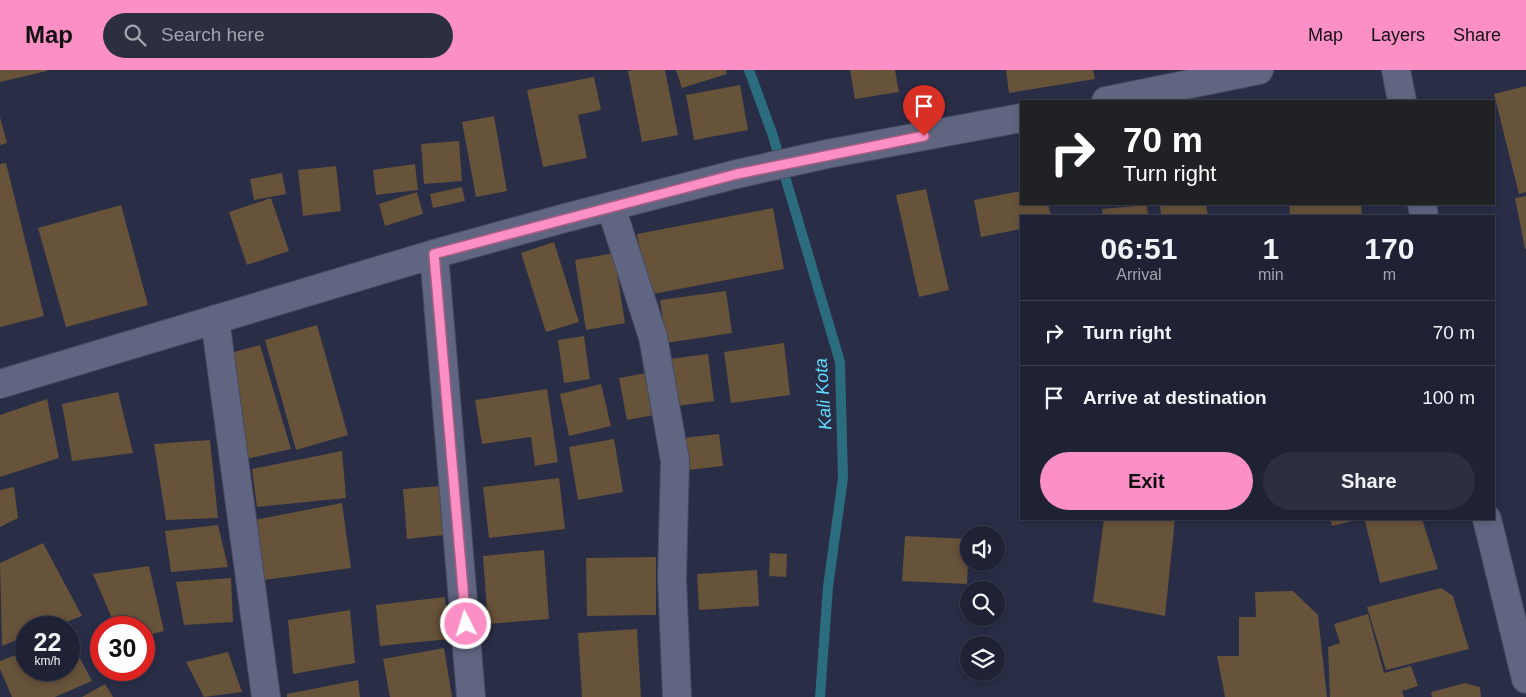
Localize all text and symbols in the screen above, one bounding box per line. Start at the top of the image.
search box [103,13,453,58]
text: Map [25,21,73,48]
icon: search [121,21,149,49]
text: Search here [161,24,265,45]
text: Map [1308,25,1343,45]
text: Layers [1371,25,1425,45]
text: Share [1453,25,1501,45]
pin [903,85,945,136]
icon: arrive [910,92,938,120]
icon: right [1040,120,1105,185]
text: 70 m [1123,120,1203,159]
text: Turn right [1123,161,1216,186]
text: 06:51 [1101,232,1177,265]
text: 1 [1262,232,1279,265]
text: 170 [1364,232,1414,265]
text: Arrival [1116,266,1162,283]
text: min [1258,266,1284,283]
text: m [1383,266,1396,283]
icon: right [1040,319,1068,347]
text: Turn right [1083,322,1171,343]
text: 70 m [1433,322,1475,343]
water label: Kali Kota [811,357,835,431]
icon: arrive [1040,384,1068,412]
text: Arrive at destination [1083,387,1267,408]
text: 100 m [1422,387,1475,408]
button: Exit [1040,452,1253,510]
button: Share [1263,452,1475,510]
map controls [960,526,1005,681]
button: sound [960,526,1005,571]
button: search [960,581,1005,626]
position arrow [439,597,491,649]
speed limit sign: 30 [90,616,155,681]
text: 22 [34,628,61,656]
button: layers [960,636,1005,681]
text: km/h [34,654,61,668]

